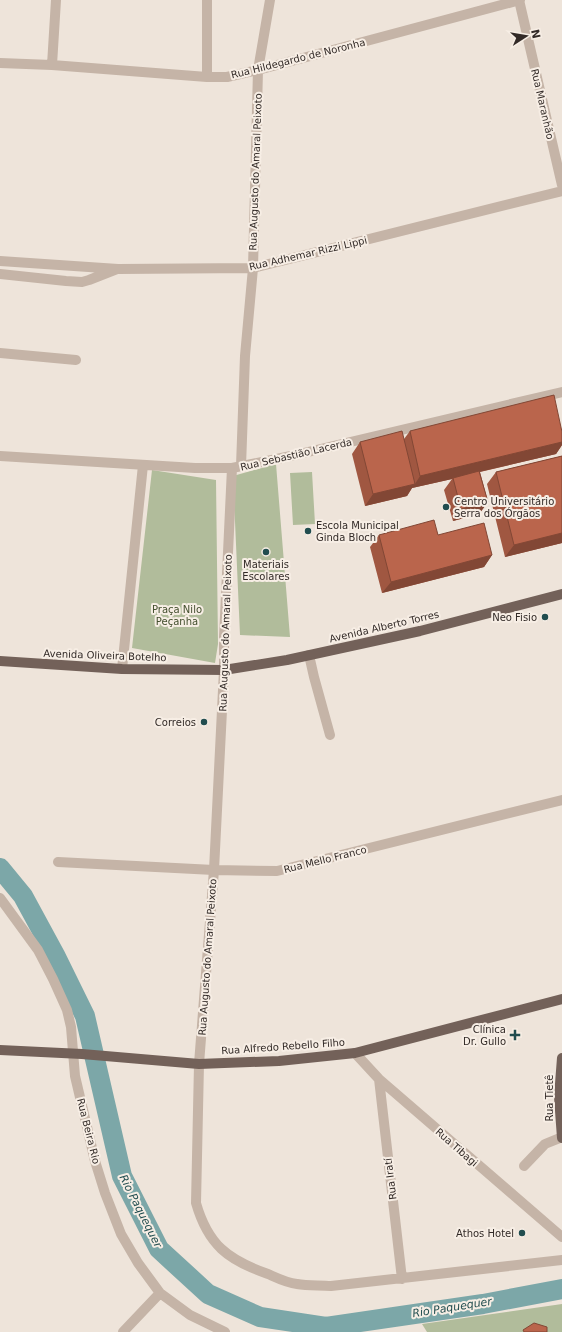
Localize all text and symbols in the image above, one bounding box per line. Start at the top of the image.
north arrow [506,16,546,56]
text: N [528,28,543,40]
street label: Rua Hildegardo de Noronha [230,36,366,80]
street label: Rua Maranhão [529,68,556,140]
street label: Rua Augusto do Amaral Peixoto [247,93,264,251]
street label: Rua Adhemar Rizzi Lippi [248,235,368,272]
street label: Rua Sebastião Lacerda [239,436,353,473]
place label: Centro Universitário Serra dos Órgãos [454,496,554,519]
marker: Centro Universitário Serra dos Órgãos [441,502,451,512]
place label: Escola Municipal Ginda Bloch [316,520,399,543]
marker: Escola Municipal Ginda Bloch [303,526,313,536]
marker: Materiais Escolares [261,547,271,557]
street label: Rua Augusto do Amaral Peixoto [217,554,234,712]
place label: Materiais Escolares [242,559,290,582]
park label: Praça Nilo Peçanha [152,604,202,627]
street label: Avenida Alberto Torres [328,609,440,644]
place label: Neo Fisio [492,612,537,623]
marker: Neo Fisio [540,612,550,622]
street label: Avenida Oliveira Botelho [43,648,167,663]
place label: Correios [155,717,196,728]
marker: Correios [199,717,209,727]
street label: Rua Mello Franco [283,844,368,875]
street label: Rua Augusto do Amaral Peixoto [197,878,218,1036]
place label: Clínica Dr. Gullo [463,1024,506,1047]
marker: Clínica Dr. Gullo [509,1029,521,1041]
street label: Rua Alfredo Rebello Filho [221,1037,345,1056]
street label: Rua Tietê [544,1075,555,1121]
street label: Rua Beira Rio [75,1097,102,1165]
street label: Rua Tibagi [433,1126,480,1169]
street label: Rua Iratí [382,1156,399,1200]
water label: Rio Paquequer [117,1173,165,1251]
place label: Athos Hotel [456,1228,514,1239]
marker: Athos Hotel [517,1228,527,1238]
water label: Rio Paquequer [411,1295,494,1320]

